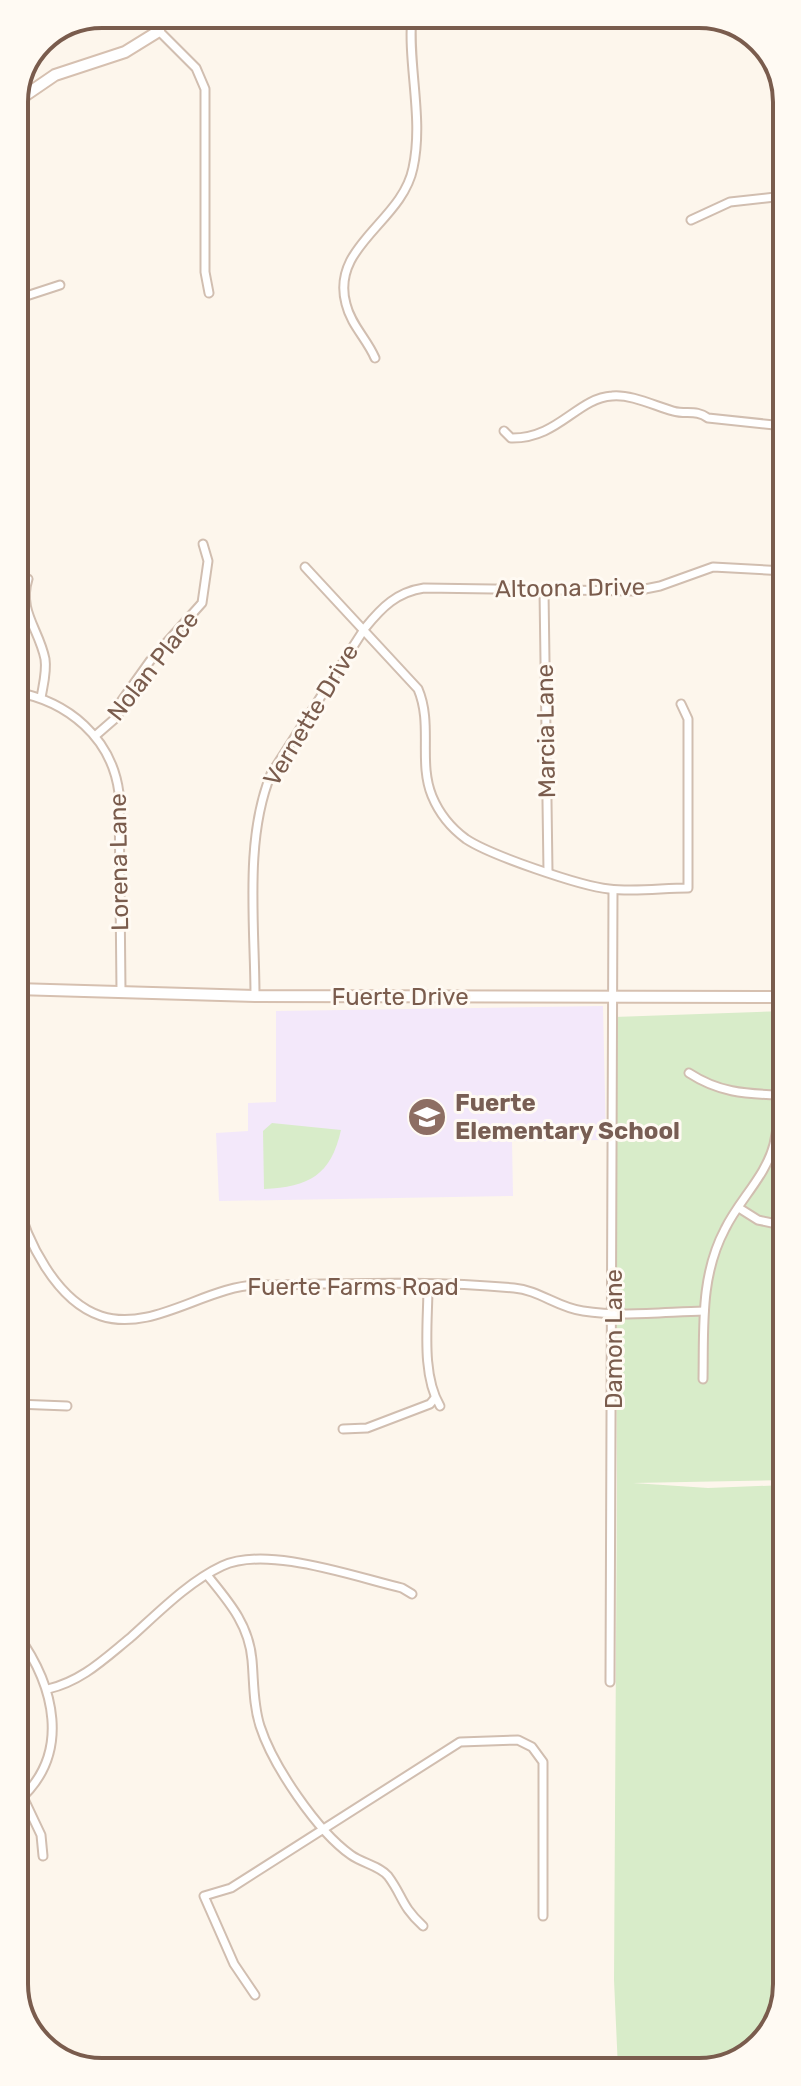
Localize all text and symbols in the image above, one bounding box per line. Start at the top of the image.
street label: Altoona Drive [495,573,645,603]
street label: Nolan Place [102,606,204,726]
street label: Vernette Drive [258,639,364,791]
street label: Marcia Lane [531,664,561,798]
street label: Lorena Lane [104,793,134,931]
street label: Fuerte Drive [331,983,469,1011]
place label: Fuerte Elementary School [455,1089,680,1145]
school or university icon: Fuerte Elementary School [406,1096,448,1138]
street label: Damon Lane [600,1269,628,1409]
street label: Fuerte Farms Road [247,1273,459,1301]

